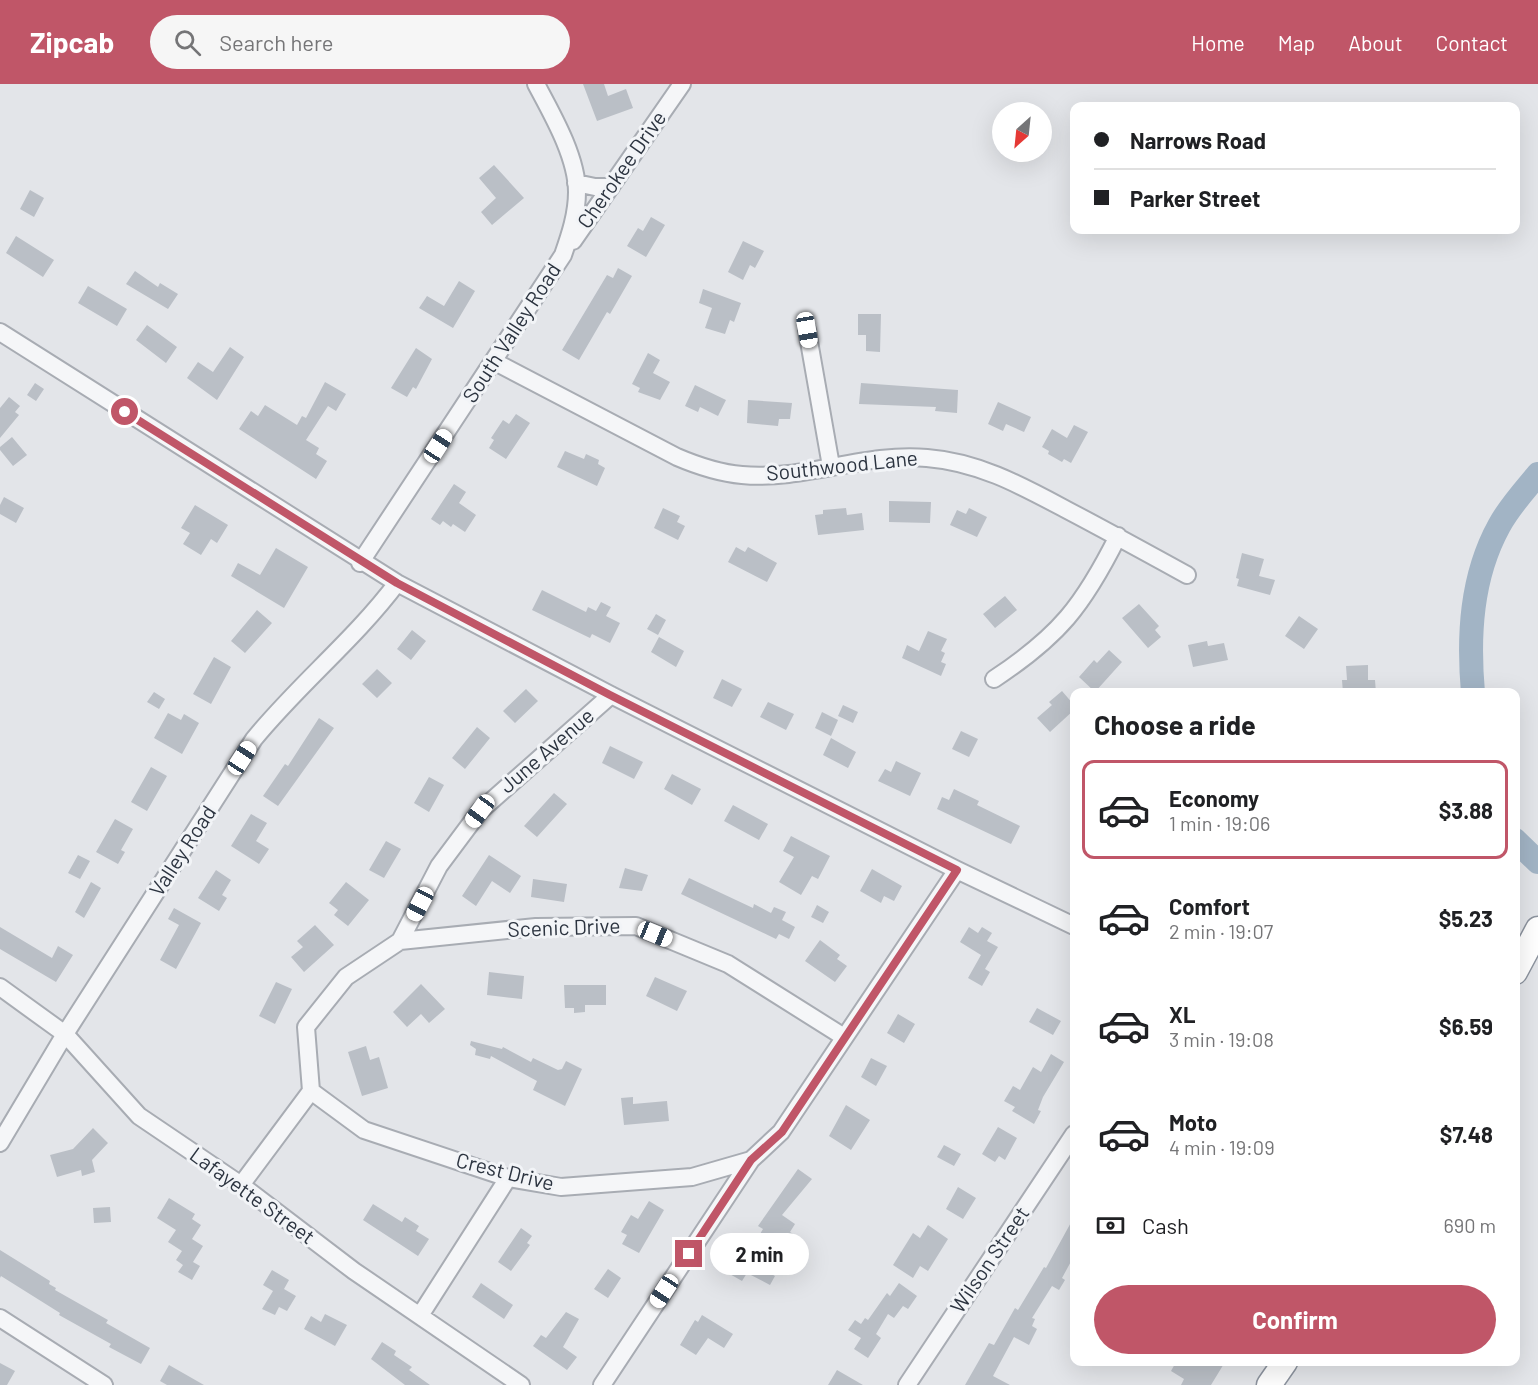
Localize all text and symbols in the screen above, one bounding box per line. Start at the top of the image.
search box [150,15,570,69]
text: Zipcab [30,25,114,59]
icon: search [171,26,204,59]
text: Search here [219,29,334,55]
text: Home [1191,30,1245,55]
text: Map [1278,30,1315,55]
text: About [1348,30,1403,55]
text: Contact [1436,30,1508,55]
north arrow [992,102,1052,162]
map controls [992,102,1052,162]
street label: Cherokee Drive [571,106,670,233]
text: Narrows Road [1130,127,1266,153]
text: Parker Street [1130,185,1260,211]
street label: South Valley Road [456,258,565,407]
car [795,311,819,349]
route start [111,398,138,425]
car [421,426,455,466]
street label: Southwood Lane [765,444,919,485]
street label: June Avenue [494,702,598,798]
text: Choose a ride [1094,708,1256,740]
car [225,738,259,778]
icon: car [1097,783,1151,837]
text: Economy [1169,785,1259,811]
car [462,791,498,831]
text: $3.88 [1439,797,1493,823]
street label: Valley Road [143,800,220,900]
text: 1 min · 19:06 [1169,811,1270,835]
car [404,884,436,924]
icon: car [1097,891,1151,945]
text: Comfort [1169,893,1250,919]
text: $5.23 [1439,905,1493,931]
street label: Scenic Drive [507,912,621,941]
car [635,919,675,949]
text: 2 min · 19:07 [1169,919,1273,943]
icon: car [1097,999,1151,1053]
text: XL [1169,1001,1195,1027]
text: $6.59 [1439,1013,1493,1039]
text: 3 min · 19:08 [1169,1027,1274,1051]
icon: car [1097,1107,1151,1161]
text: Moto [1169,1109,1217,1135]
text: $7.48 [1440,1121,1493,1147]
text: 4 min · 19:09 [1169,1135,1275,1159]
street label: Lafayette Street [186,1141,320,1248]
street label: Crest Drive [454,1146,557,1195]
street label: Wilson Street [944,1201,1034,1317]
icon: cash [1094,1209,1127,1242]
text: Cash [1142,1212,1189,1238]
text: 690 m [1443,1213,1496,1237]
callout: 2 min [710,1233,809,1275]
route end [675,1240,702,1267]
text: 2 min [736,1242,783,1266]
car [647,1271,681,1311]
button: Confirm [1094,1285,1496,1354]

